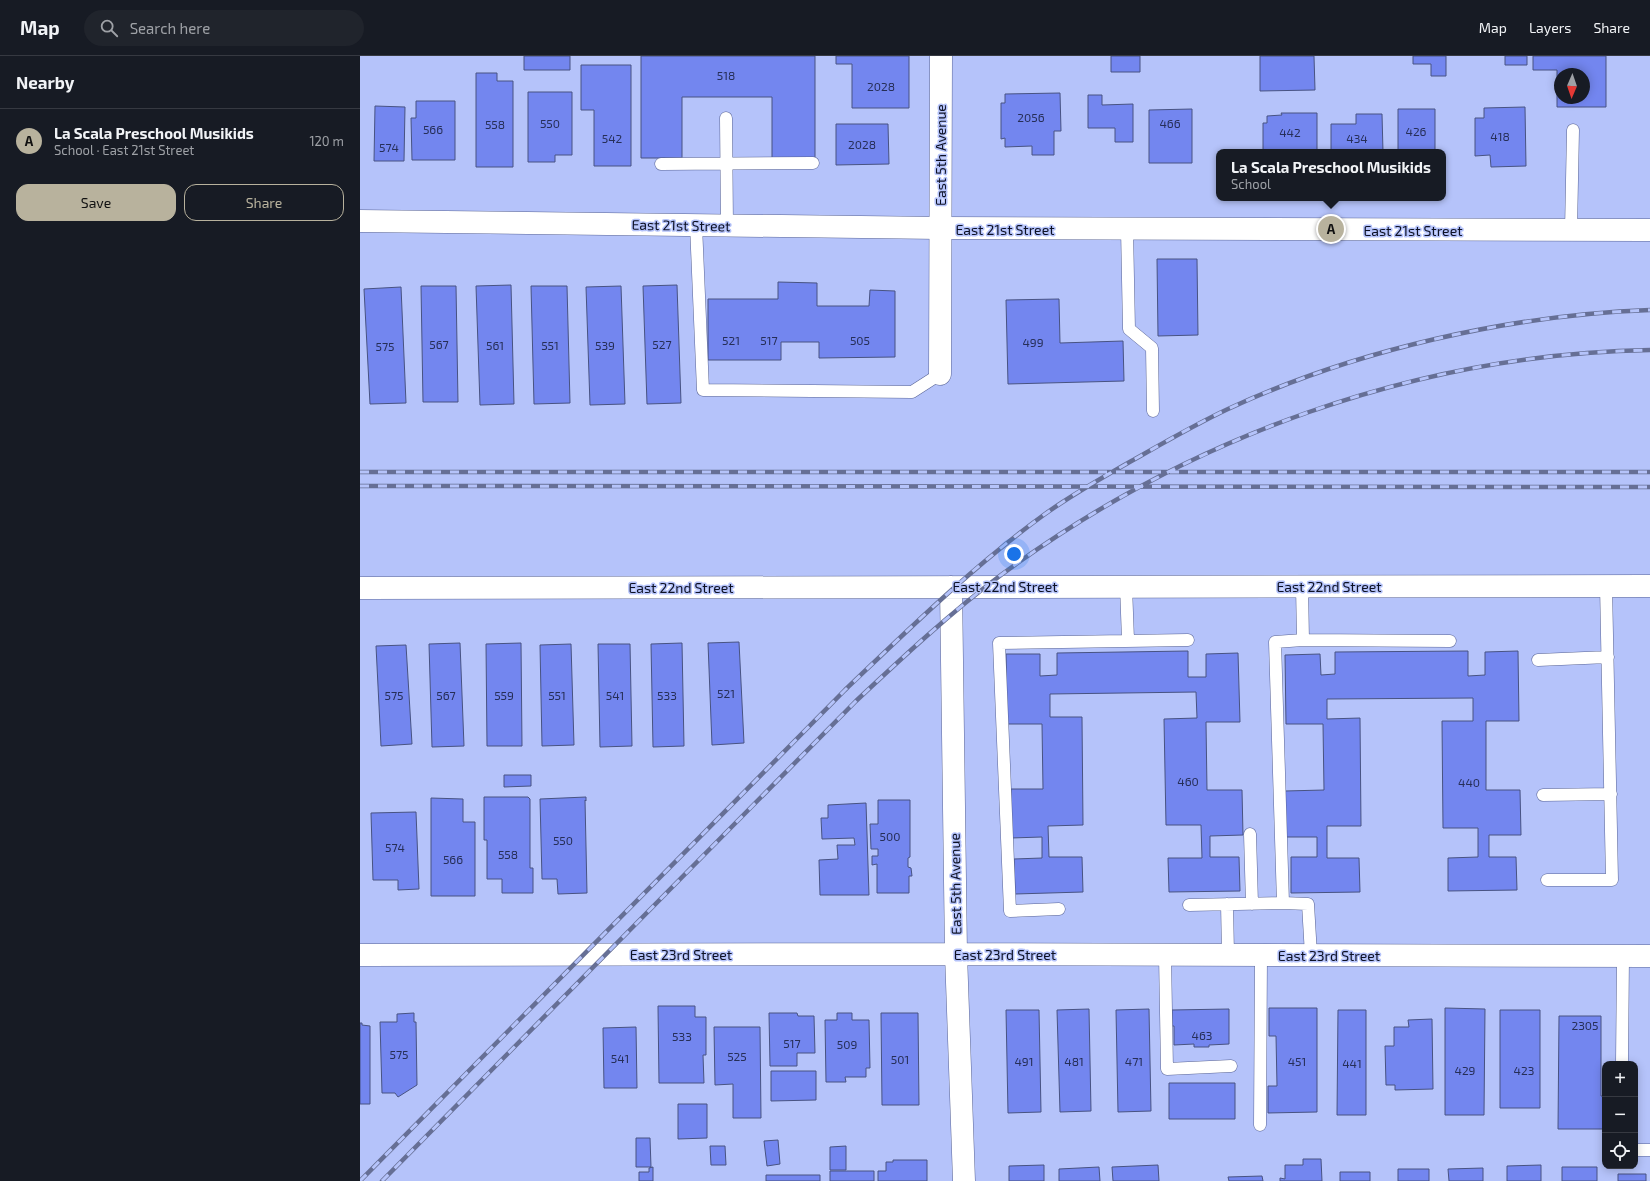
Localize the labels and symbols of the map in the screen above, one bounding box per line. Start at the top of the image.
house number: 518 [717,68,735,82]
north arrow [1554,68,1590,104]
house number: 2028 [867,79,895,93]
street label: East 5th Avenue [932,104,949,206]
house number: 2056 [1017,110,1045,124]
house number: 550 [540,116,560,130]
house number: 466 [1159,116,1181,130]
house number: 558 [485,117,505,131]
house number: 566 [423,122,443,136]
house number: 426 [1406,124,1427,138]
house number: 442 [1279,125,1301,139]
house number: 418 [1490,129,1510,143]
house number: 542 [602,131,623,145]
house number: 434 [1346,131,1368,145]
house number: 2028 [848,137,876,151]
house number: 574 [379,140,399,154]
pin: A [1318,214,1344,244]
street label: East 21st Street [631,216,731,234]
street label: East 21st Street [955,221,1055,238]
street label: East 21st Street [1363,222,1463,239]
house number: 521 [722,333,740,347]
house number: 517 [760,333,778,347]
house number: 505 [850,333,870,347]
house number: 499 [1022,335,1044,349]
house number: 567 [429,337,449,351]
house number: 527 [652,337,672,351]
house number: 561 [486,338,504,352]
house number: 551 [541,338,559,352]
house number: 539 [595,338,615,352]
house number: 575 [375,339,395,353]
your location [1004,544,1024,564]
street label: East 22nd Street [952,578,1058,595]
street label: East 22nd Street [1276,578,1382,595]
street label: East 22nd Street [628,579,734,596]
house number: 521 [717,686,735,700]
house number: 575 [384,688,404,702]
house number: 567 [436,688,456,702]
house number: 559 [494,688,514,702]
house number: 551 [548,688,566,702]
house number: 541 [606,688,624,702]
house number: 533 [657,688,677,702]
house number: 460 [1177,774,1199,788]
house number: 440 [1458,775,1480,789]
house number: 500 [880,829,900,843]
house number: 550 [553,833,573,847]
street label: East 5th Avenue [946,833,964,935]
house number: 574 [385,840,405,854]
house number: 558 [498,847,518,861]
house number: 566 [443,852,463,866]
street label: East 23rd Street [630,946,732,963]
street label: East 23rd Street [954,946,1056,963]
street label: East 23rd Street [1278,947,1380,964]
house number: 2305 [1571,1018,1599,1032]
house number: 463 [1192,1028,1212,1042]
house number: 533 [672,1029,692,1043]
house number: 517 [783,1036,801,1050]
house number: 509 [837,1037,857,1051]
house number: 575 [389,1047,409,1061]
house number: 525 [727,1049,747,1063]
house number: 541 [611,1051,629,1065]
house number: 501 [891,1052,909,1066]
house number: 491 [1014,1054,1034,1068]
house number: 481 [1064,1054,1084,1068]
house number: 471 [1125,1054,1143,1068]
house number: 451 [1288,1054,1306,1068]
house number: 441 [1342,1056,1362,1070]
house number: 429 [1455,1063,1476,1077]
house number: 423 [1514,1063,1534,1077]

